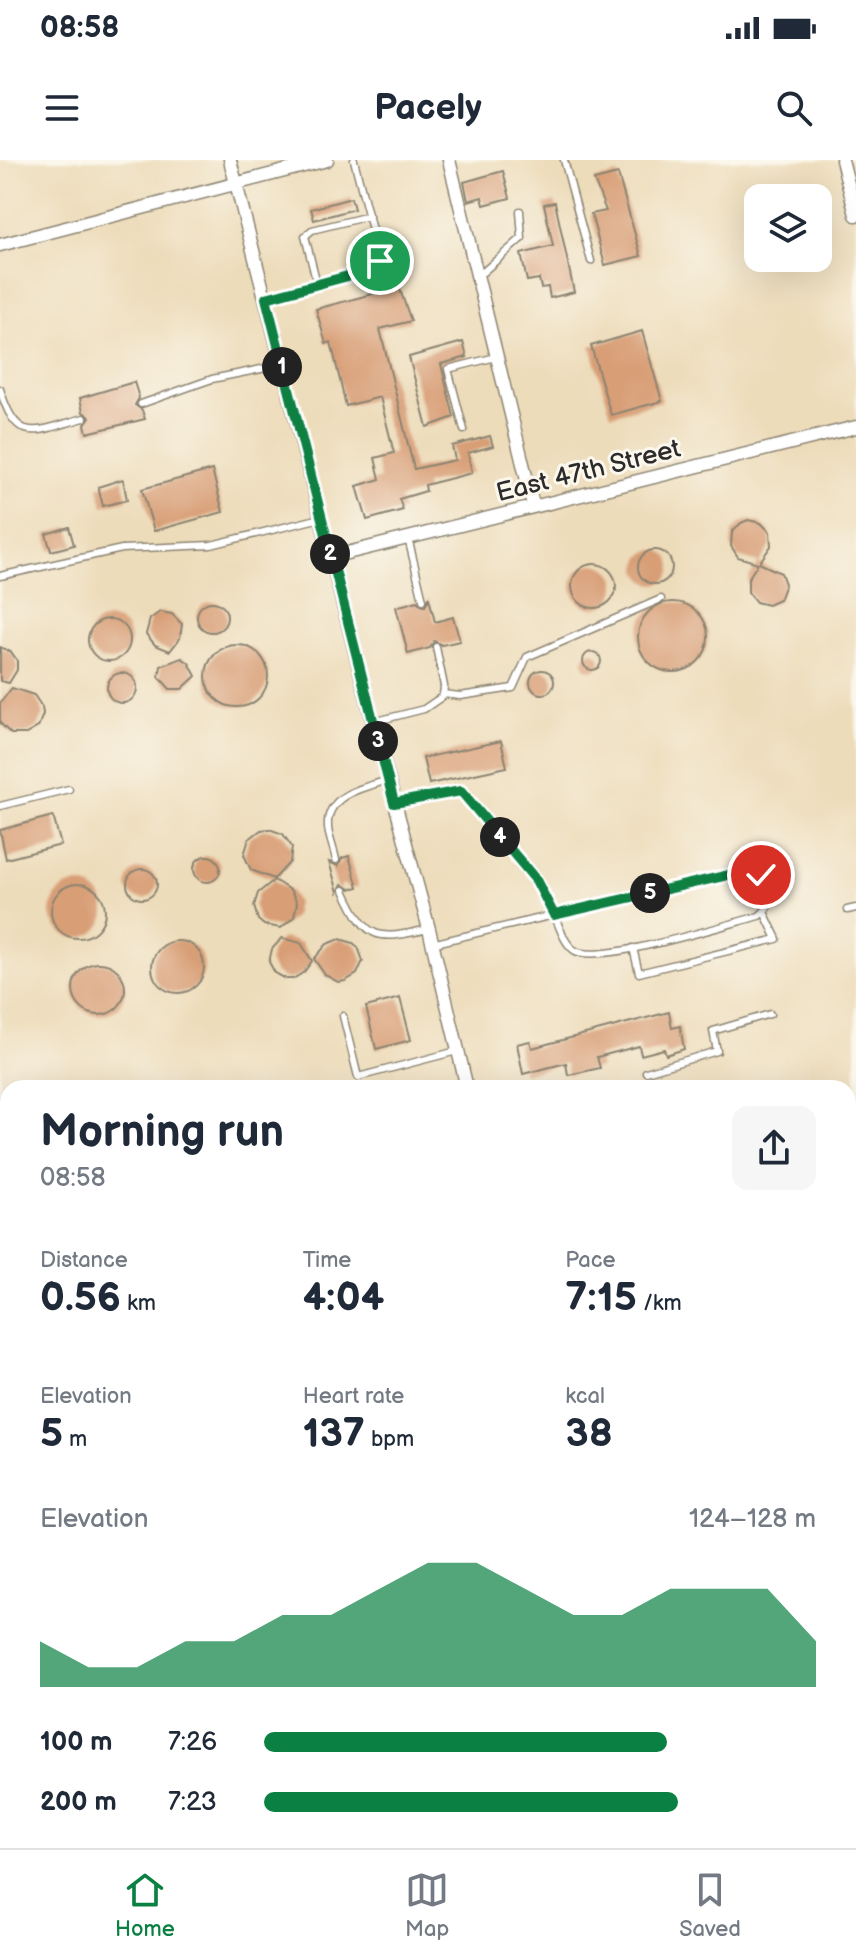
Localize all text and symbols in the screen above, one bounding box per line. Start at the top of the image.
text: 08:58 [40,10,119,46]
icon: menu [40,86,84,130]
icon: search [772,86,816,130]
text: Pacely [374,87,482,130]
map controls [744,184,832,272]
button: layers [744,184,832,272]
pin [346,227,414,295]
icon: arrive [358,239,402,283]
pin: 1 [262,347,302,387]
text: 1 [277,353,287,380]
street label: East 47th Street [493,434,684,509]
pin: 2 [310,534,350,574]
text: 2 [323,540,337,567]
pin: 3 [358,721,398,761]
text: 3 [372,727,384,754]
pin: 4 [480,817,520,857]
text: 4 [494,823,506,850]
pin [727,841,795,909]
icon: check [739,853,783,897]
pin: 5 [630,873,670,913]
text: 5 [644,879,656,906]
text: Morning run [40,1106,284,1159]
button: share [732,1106,816,1190]
text: 08:58 [40,1163,106,1194]
text: Distance [40,1247,128,1274]
text: Time [303,1247,351,1274]
text: Pace [565,1247,616,1274]
text: 0.56 [40,1274,121,1322]
text: 4:04 [303,1274,384,1322]
text: 7:15 [565,1274,637,1322]
text: km [121,1290,156,1317]
text: /km [637,1290,682,1317]
text: Elevation [40,1383,132,1410]
text: Heart rate [303,1383,404,1410]
text: kcal [565,1383,605,1410]
text: 5 [40,1410,63,1458]
text: 137 [303,1410,365,1458]
text: 38 [565,1410,613,1458]
text: m [63,1426,87,1453]
text: bpm [365,1426,414,1453]
text: Elevation [40,1504,148,1535]
text: 124–128 m [689,1504,816,1535]
text: 100 m [40,1727,113,1758]
text: 7:26 [168,1727,217,1758]
text: 200 m [40,1787,117,1818]
text: 7:23 [168,1787,217,1818]
tab: Home [115,1868,175,1943]
tab: Map [405,1868,449,1943]
tab: Saved [679,1868,741,1943]

